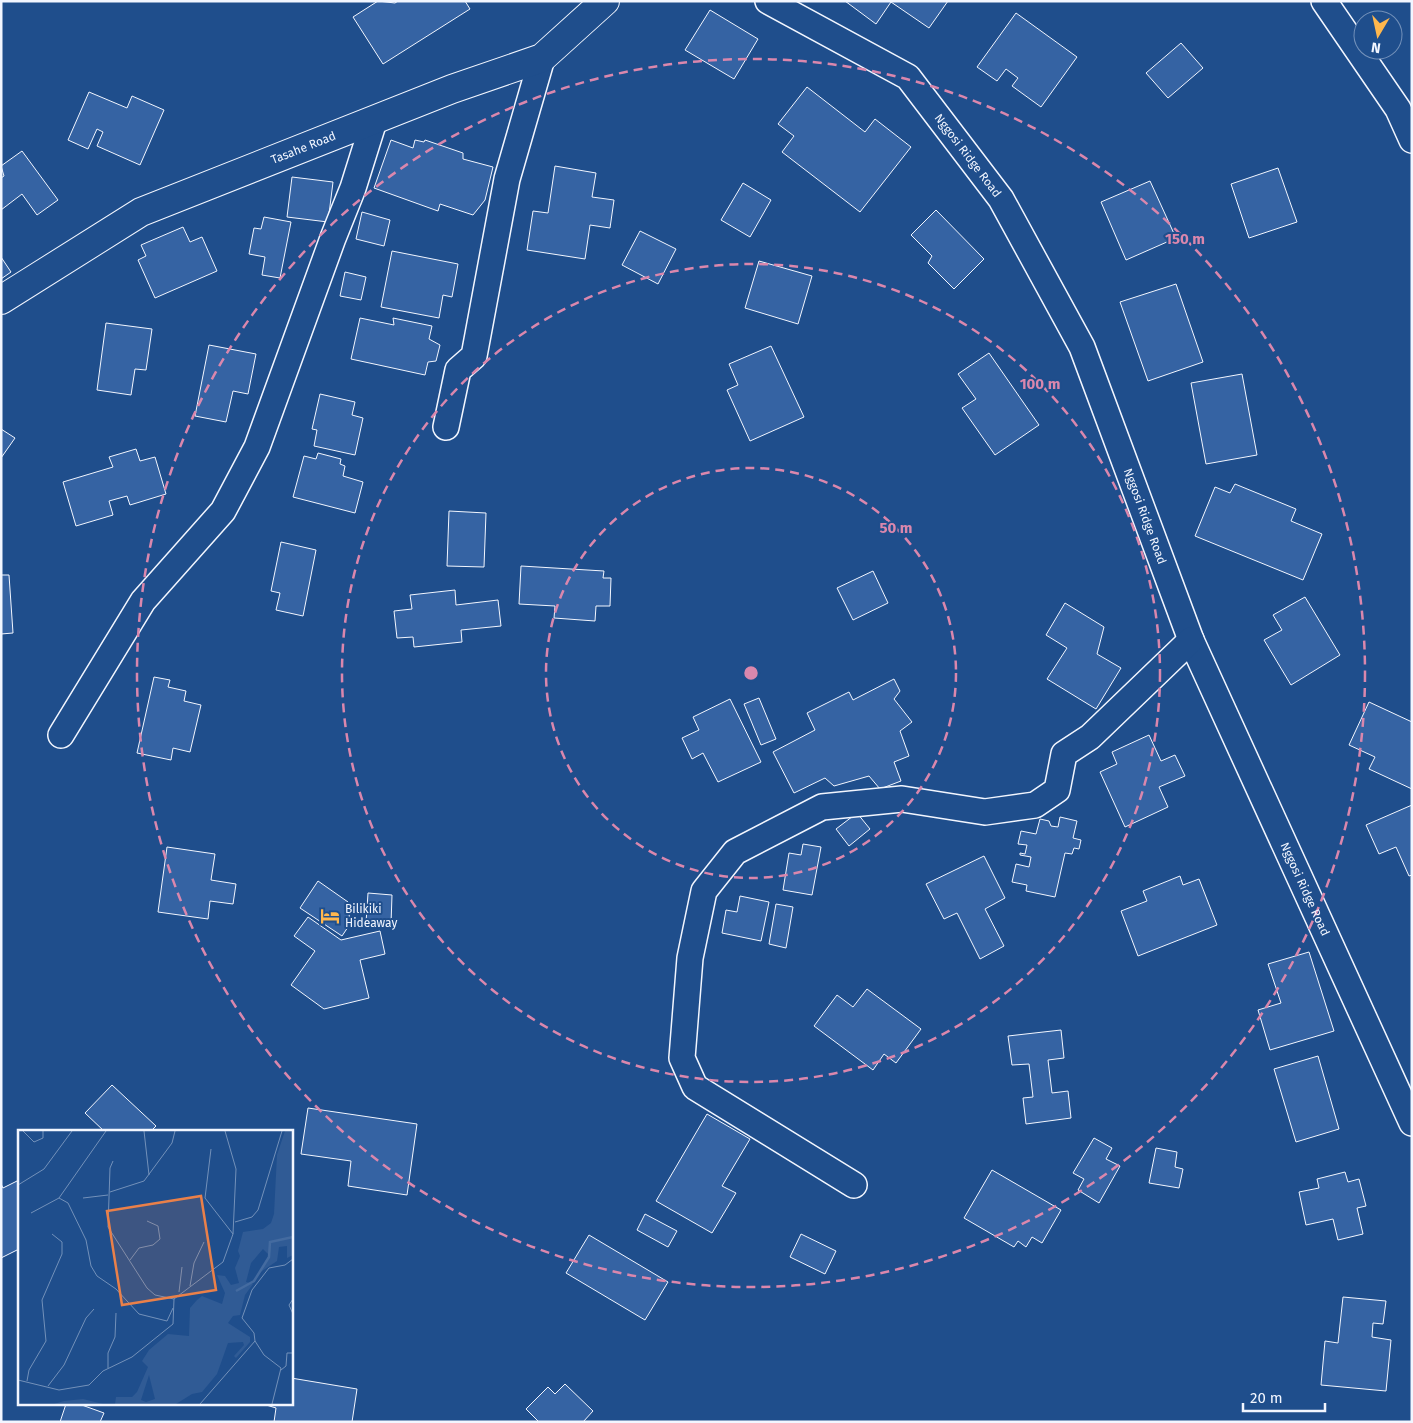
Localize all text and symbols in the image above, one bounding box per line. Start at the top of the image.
north arrow [1353,10,1403,60]
text: N [1370,38,1382,56]
street label: Nggosi Ridge Road [932,111,1004,200]
street label: Tasahe Road [269,129,338,167]
text: 150 m [1165,230,1205,248]
text: 100 m [1020,375,1060,393]
street label: Nggosi Ridge Road [1121,466,1169,566]
text: 50 m [879,519,913,537]
centre of rings [742,664,760,682]
street label: Nggosi Ridge Road [1278,840,1332,938]
place label: Bilikiki Hideaway [345,902,397,930]
hotel icon: Bilikiki Hideaway [319,905,341,927]
inset map [18,1130,292,1406]
scale bar [1243,1380,1326,1412]
text: 20 m [1250,1389,1283,1407]

